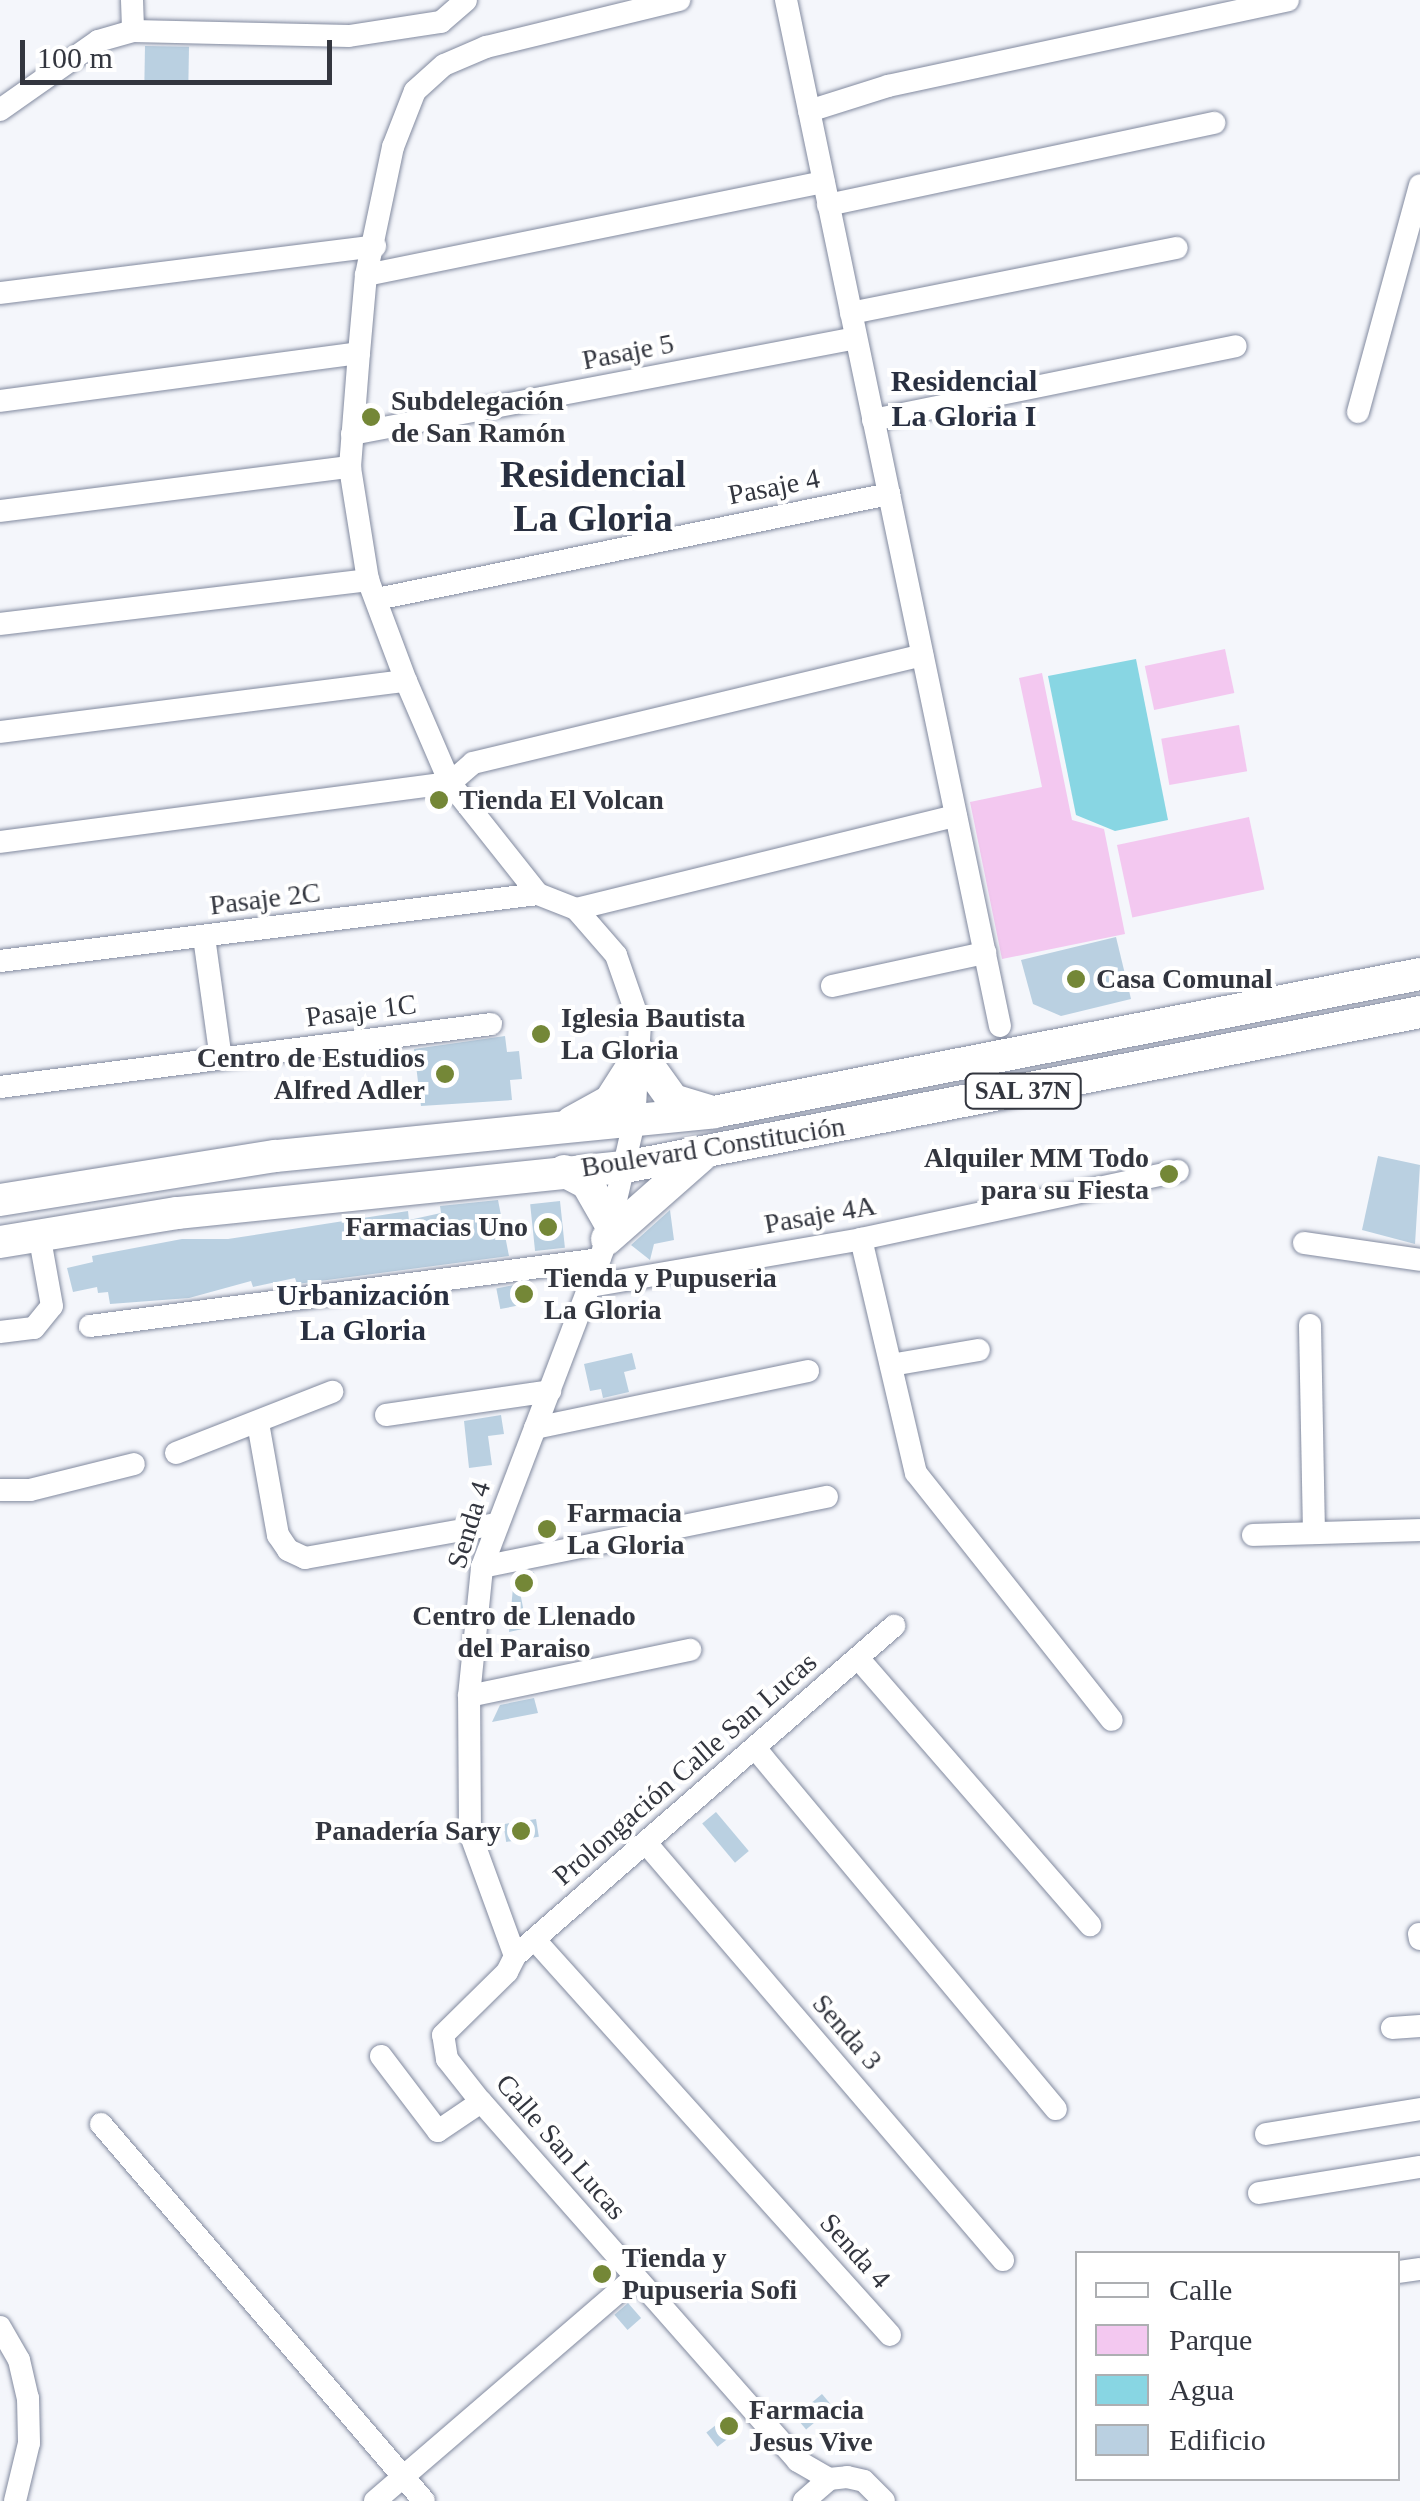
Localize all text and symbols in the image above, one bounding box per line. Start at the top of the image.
scale bar [25,20,338,82]
text: 100 m [37,41,113,74]
street label: Pasaje 5 [579,327,677,377]
district label: Residencial La Gloria I [891,363,1037,434]
place label: Subdelegación de San Ramón [391,384,565,450]
marker: Subdelegación de San Ramón [360,406,382,428]
district label: Residencial La Gloria [500,452,686,542]
street label: Pasaje 4 [725,462,823,512]
place label: Tienda El Volcan [459,783,664,817]
marker: Tienda El Volcan [428,789,450,811]
street label: Pasaje 2C [208,876,322,922]
place label: Casa Comunal [1096,962,1273,996]
marker: Casa Comunal [1065,968,1087,990]
street label: Pasaje 1C [304,988,418,1034]
place label: Iglesia Bautista La Gloria [561,1001,745,1067]
marker: Iglesia Bautista La Gloria [530,1023,552,1045]
place label: Centro de Estudios Alfred Adler [197,1041,425,1107]
marker: Centro de Estudios Alfred Adler [434,1063,456,1085]
road number: SAL 37N [963,1071,1083,1111]
street label: Boulevard Constitución [579,1110,847,1184]
place label: Alquiler MM Todo para su Fiesta [923,1141,1149,1207]
marker: Alquiler MM Todo para su Fiesta [1158,1163,1180,1185]
street label: Pasaje 4A [762,1189,878,1241]
place label: Farmacias Uno [345,1210,528,1244]
marker: Farmacias Uno [537,1216,559,1238]
place label: Tienda y Pupuseria La Gloria [544,1261,777,1327]
district label: Urbanización La Gloria [276,1277,450,1348]
marker: Tienda y Pupuseria La Gloria [513,1283,535,1305]
street label: Senda 4 [440,1477,498,1573]
place label: Farmacia La Gloria [567,1496,684,1562]
marker: Farmacia La Gloria [536,1518,558,1540]
marker: Centro de Llenado del Paraiso [513,1572,535,1594]
place label: Centro de Llenado del Paraiso [412,1599,636,1665]
street label: Prolongación Calle San Lucas [546,1645,824,1893]
place label: Panadería Sary [315,1814,501,1848]
marker: Panadería Sary [510,1820,532,1842]
street label: Senda 3 [805,1987,889,2077]
street label: Calle San Lucas [489,2067,633,2227]
street label: Senda 4 [813,2207,897,2295]
place label: Tienda y Pupuseria Sofi [622,2241,797,2307]
legend [1075,2251,1400,2481]
marker: Tienda y Pupuseria Sofi [591,2263,613,2285]
text: Calle [1169,2273,1232,2306]
text: Parque [1169,2323,1252,2356]
text: Agua [1169,2373,1234,2406]
place label: Farmacia Jesus Vive [749,2393,873,2459]
marker: Farmacia Jesus Vive [718,2415,740,2437]
text: Edificio [1169,2423,1266,2456]

